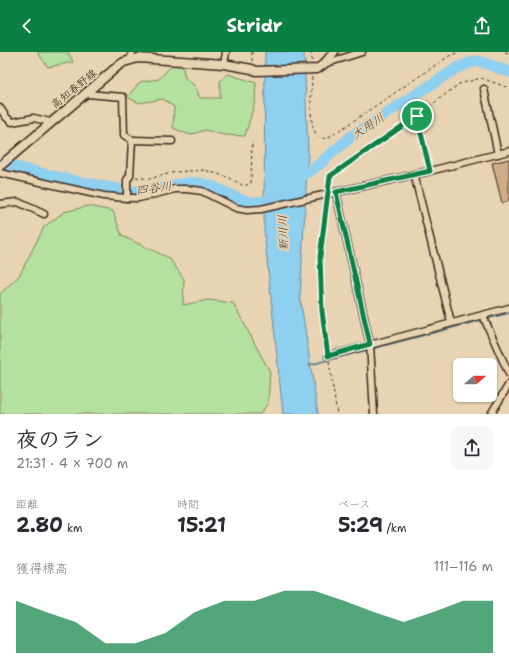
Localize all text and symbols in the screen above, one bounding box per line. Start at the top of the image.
text: Stridr [227,14,282,38]
icon: back [16,15,38,37]
icon: share [471,15,493,37]
street label: 高知春野線 [48,66,100,112]
pin [400,99,434,133]
icon: arrive [406,105,428,127]
water label: 大用川 [349,109,387,143]
water label: 四谷川 [135,178,173,198]
water label: 新川川 [274,215,292,251]
north arrow [453,358,497,402]
map controls [453,358,497,402]
text: 夜のラン [16,425,104,454]
button: share [451,427,493,469]
text: 21:31 · 4 × 700 m [16,455,128,472]
text: 距離 [16,497,38,512]
text: 時間 [177,497,199,512]
text: ペース [338,497,370,512]
text: 2.80 [16,512,63,538]
text: 15:21 [177,512,226,538]
text: 5:29 [338,512,383,538]
text: km [63,521,82,536]
text: /km [383,521,406,536]
text: 111–116 m [434,558,493,575]
text: 獲得標高 [16,560,68,577]

